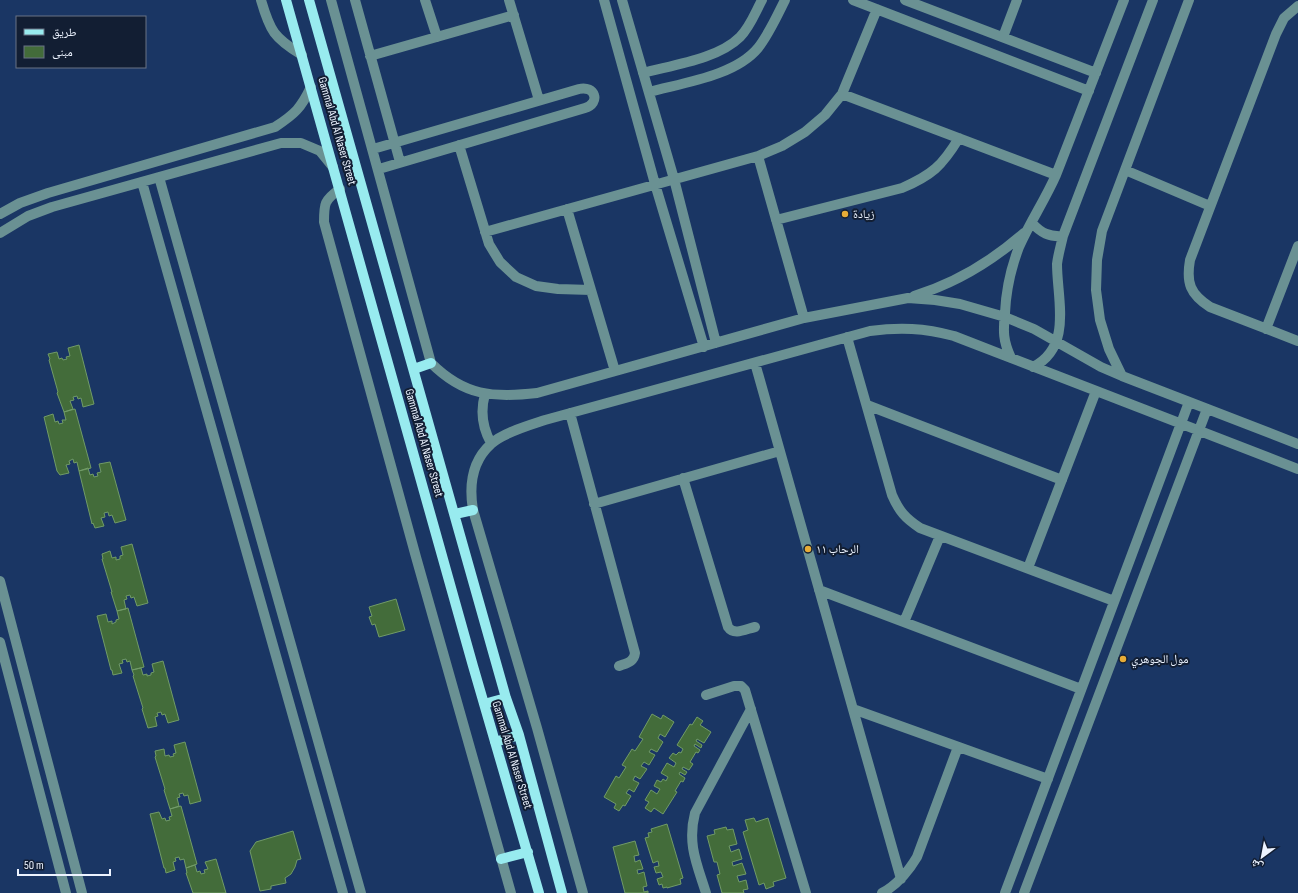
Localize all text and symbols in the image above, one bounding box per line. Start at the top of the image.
legend [16,16,146,68]
text: طريق [52,25,77,40]
text: مبنى [52,45,73,60]
street label: Gammal Abd Al Naser Street [314,75,360,187]
place label: زيادة [853,207,875,222]
marker: زيادة [840,209,850,219]
street label: Gammal Abd Al Naser Street [401,387,447,499]
place label: الرحاب ١١ [816,542,859,557]
marker: الرحاب ١١ [803,544,813,554]
place label: مول الجوهري [1131,652,1189,669]
marker: مول الجوهري [1118,654,1128,664]
street label: Gammal Abd Al Naser Street [488,699,536,811]
north arrow [1242,837,1282,877]
scale bar [18,851,110,877]
text: ش [1248,855,1266,874]
text: 50 m [24,858,44,873]

